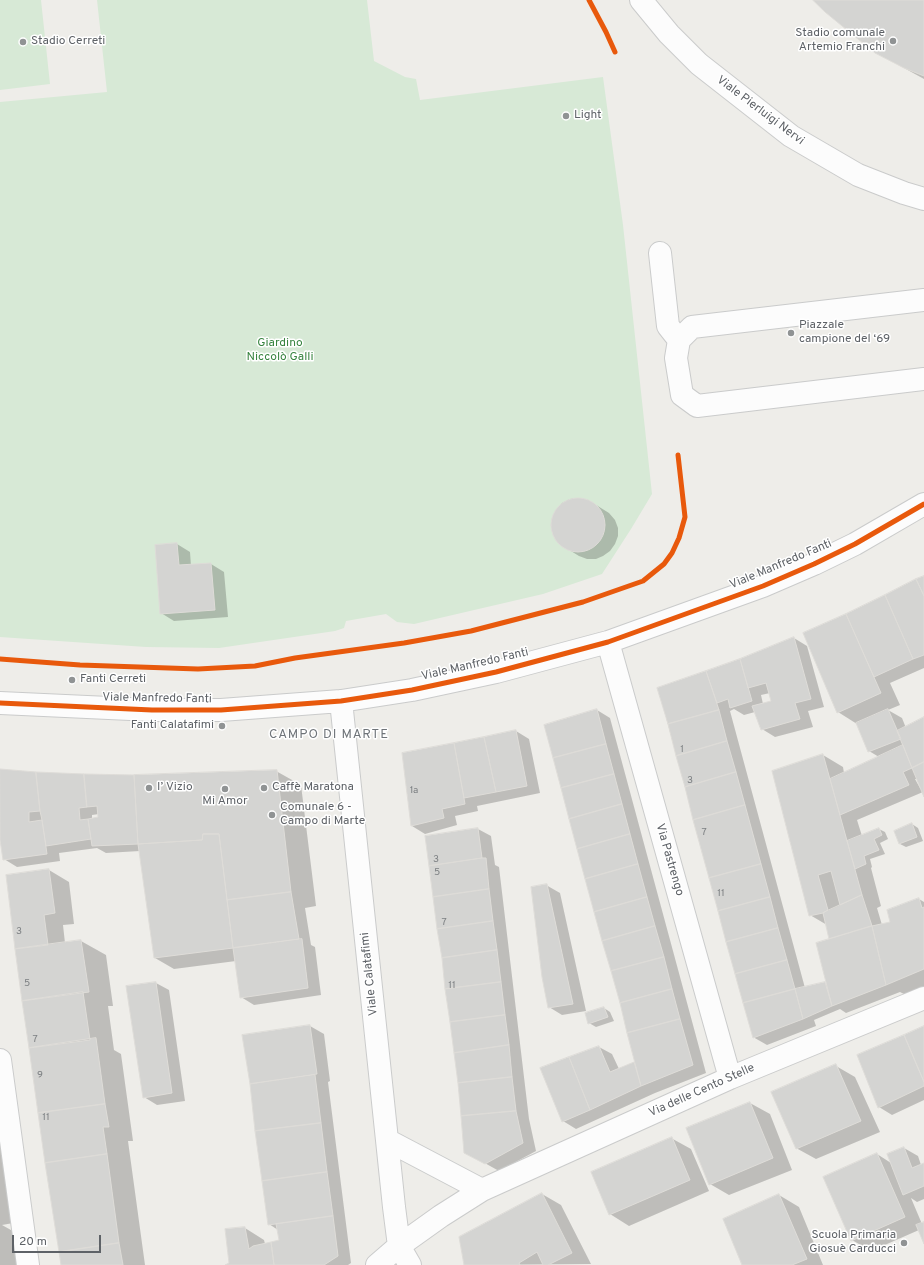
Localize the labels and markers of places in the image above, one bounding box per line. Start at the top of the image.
place label: Stadio comunale Artemio Franchi [795,27,885,55]
place label: Stadio Cerreti [31,35,105,49]
marker: Stadio comunale Artemio Franchi [888,36,898,46]
marker: Stadio Cerreti [18,37,28,47]
place label: Light [574,109,602,123]
marker: Light [561,111,571,121]
place label: Piazzale campione del ‘69 [799,319,890,347]
marker: Piazzale campione del ‘69 [786,328,796,338]
place label: Fanti Cerreti [80,673,146,687]
marker: Fanti Cerreti [67,675,77,685]
place label: Fanti Calatafimi [131,719,214,733]
marker: Fanti Calatafimi [217,721,227,731]
place label: I’ Vizio [157,781,193,795]
place label: Caffè Maratona [272,781,354,795]
marker: I’ Vizio [144,783,154,793]
marker: Caffè Maratona [259,783,269,793]
marker: Mi Amor [220,784,230,794]
place label: Mi Amor [202,795,248,809]
place label: Comunale 6 - Campo di Marte [280,801,365,829]
marker: Comunale 6 - Campo di Marte [267,810,277,820]
place label: Scuola Primaria Giosuè Carducci [809,1229,896,1257]
marker: Scuola Primaria Giosuè Carducci [899,1238,909,1248]

